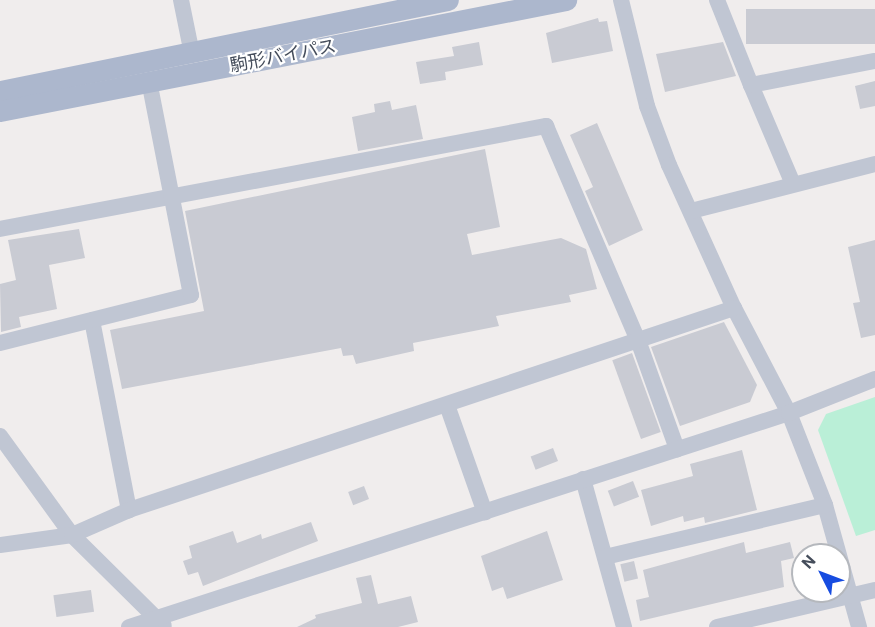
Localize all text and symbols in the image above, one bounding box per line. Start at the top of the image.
street label: 駒形バイパス [228,35,338,77]
north arrow [791,543,851,603]
text: N [798,551,820,573]

